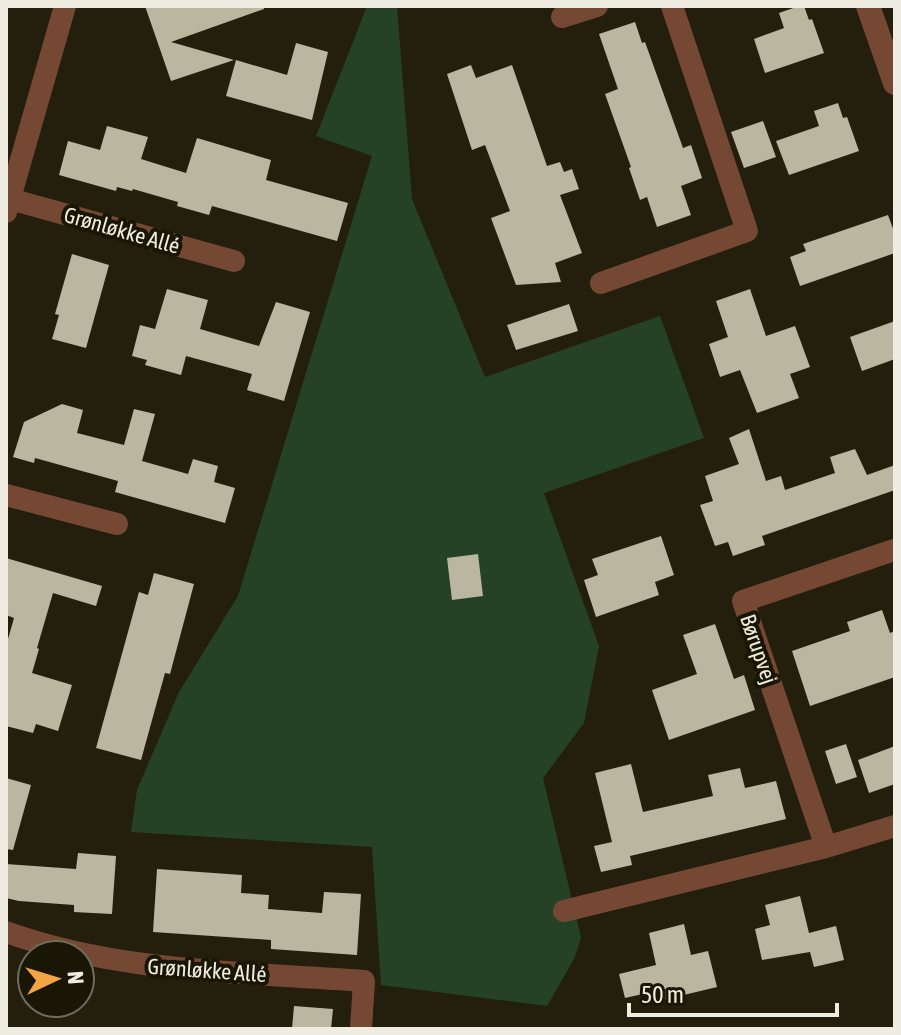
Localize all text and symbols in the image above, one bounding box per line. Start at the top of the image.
street label: Grønløkke Allé [61,201,183,259]
street label: Børupvej [735,611,783,687]
north arrow [16,939,96,1019]
street label: Grønløkke Allé [147,953,267,987]
scale bar [629,967,837,1017]
text: N [63,970,89,985]
text: 50 m [641,981,684,1008]

